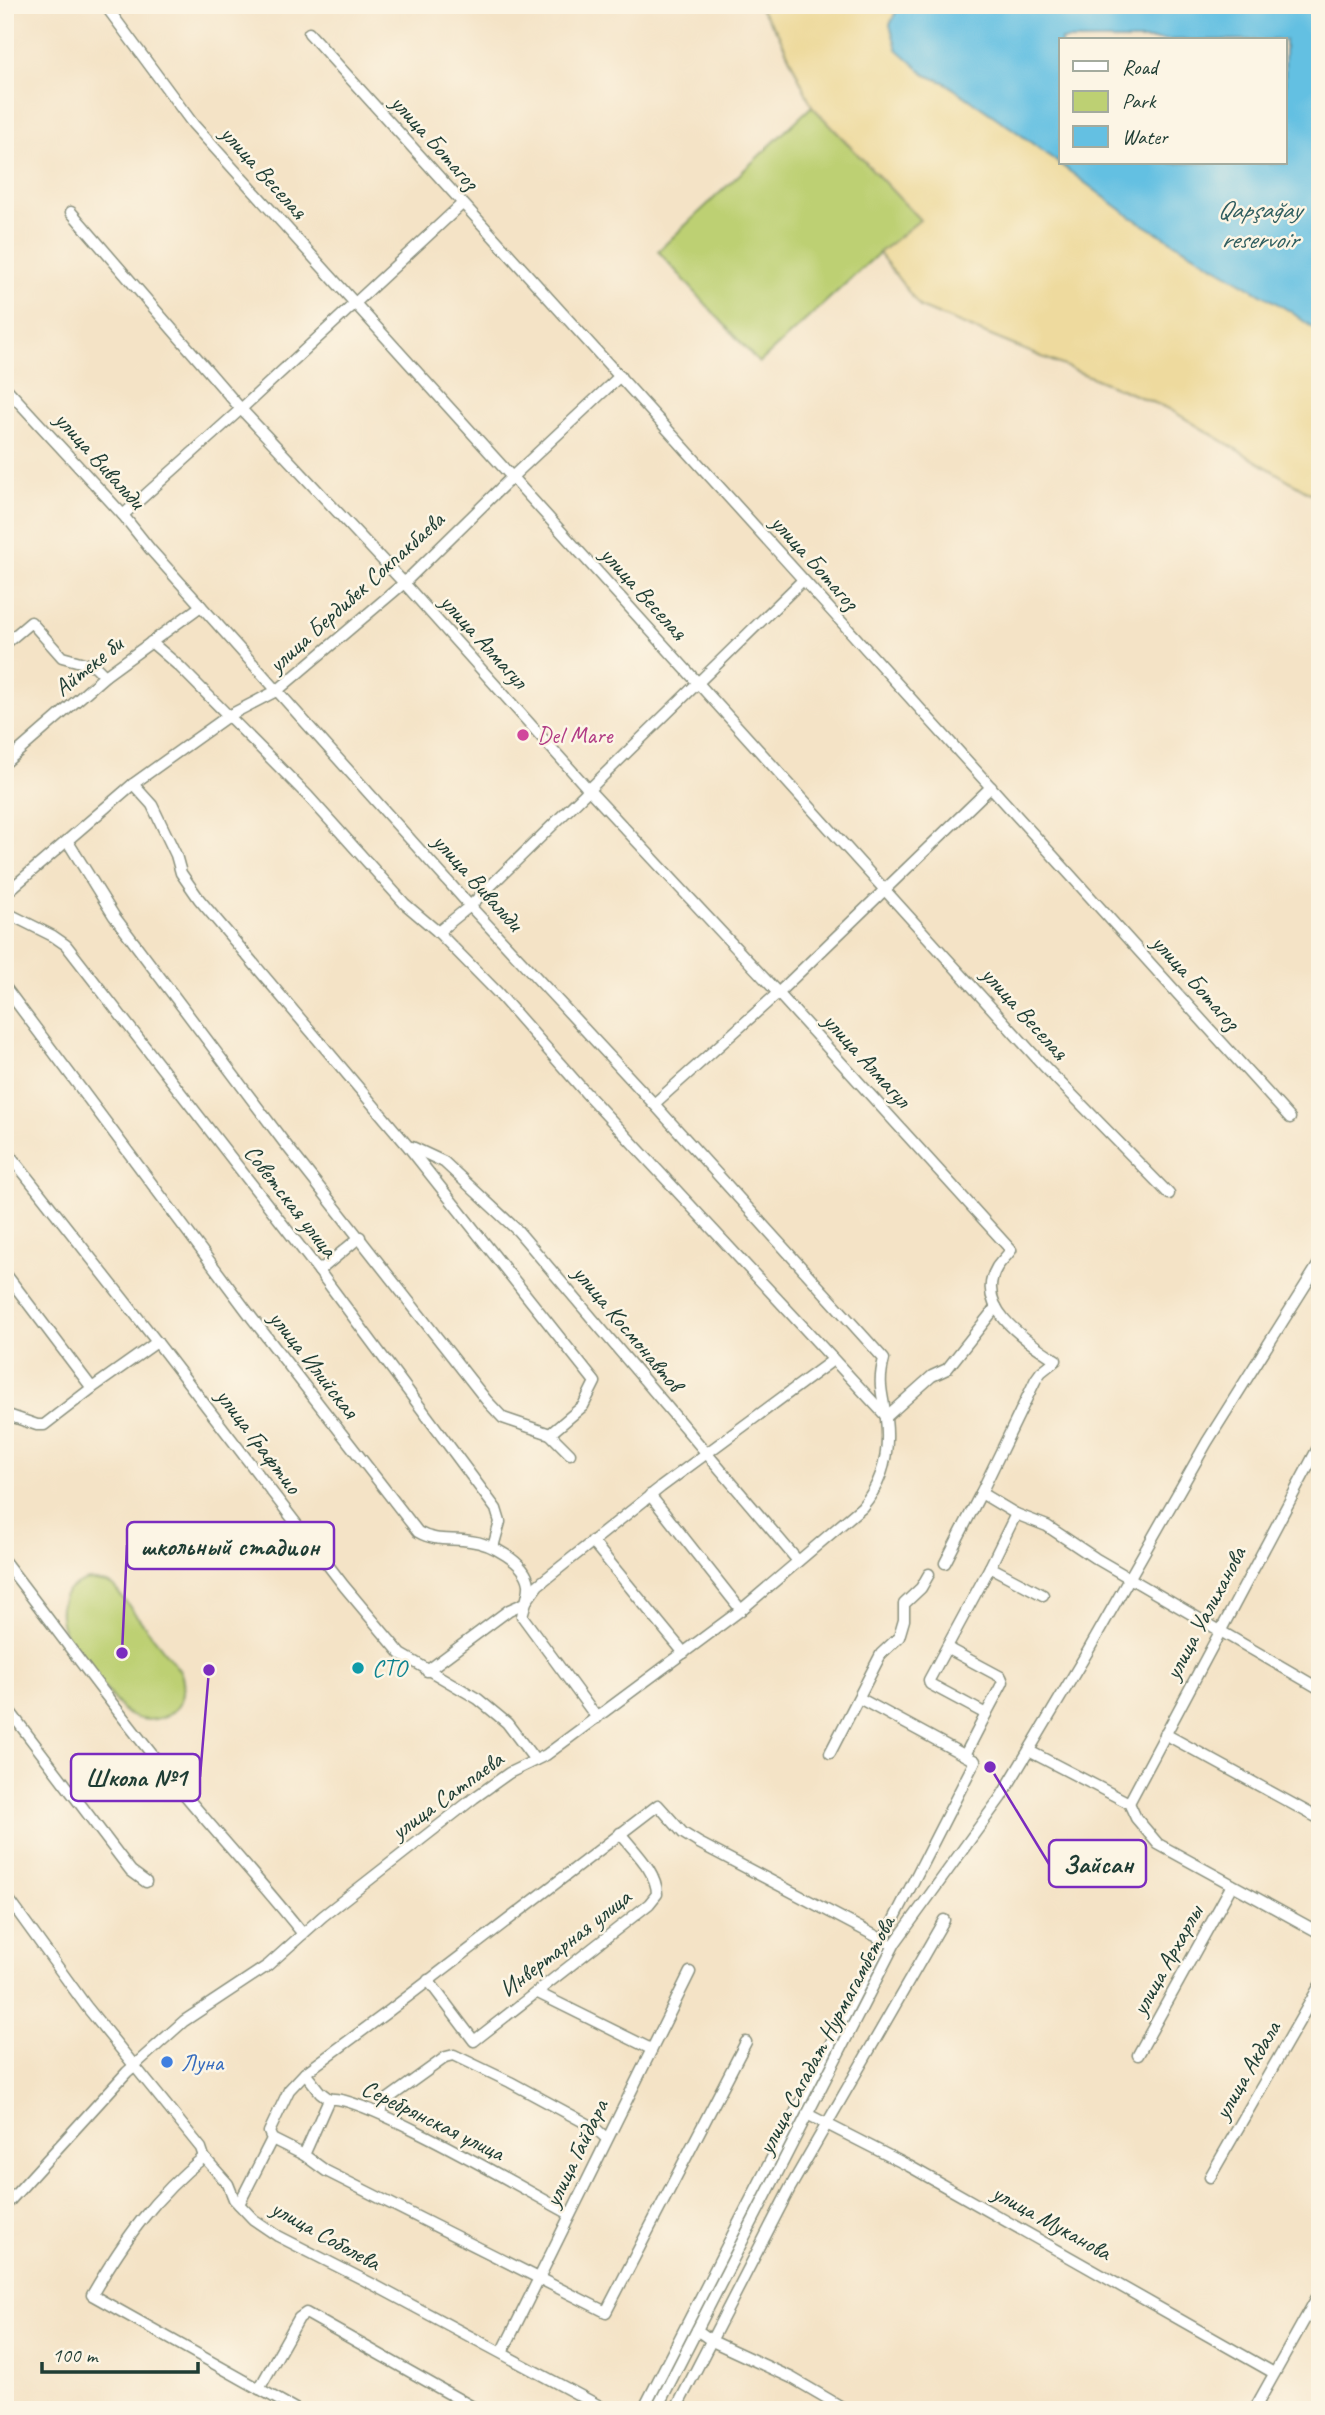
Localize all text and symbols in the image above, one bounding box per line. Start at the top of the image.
legend [1059,38,1286,164]
text: Road [1122,54,1161,80]
street label: улица Ботагоз [383,87,487,197]
text: Park [1122,88,1157,114]
street label: улица Веселая [213,117,315,226]
text: Water [1122,124,1169,150]
water label: Qapşağay reservoir [1217,193,1305,256]
street label: улица Вивальди [47,403,153,517]
street label: улица Бердибек Сокпакбаева [260,504,451,680]
street label: улица Ботагоз [763,507,867,617]
street label: улица Веселая [593,538,695,647]
street label: улица Алмагул [432,586,536,696]
street label: Айтеке би [48,628,130,703]
place label: Del Mare [537,720,615,750]
marker: Del Mare [515,727,531,743]
street label: улица Вивальди [425,825,531,939]
street label: улица Ботагоз [1144,927,1248,1037]
street label: улица Веселая [974,958,1076,1067]
street label: улица Алмагул [815,1005,919,1115]
street label: Советская улица [237,1138,345,1265]
street label: улица Космонавтов [565,1257,692,1401]
street label: улица Илийская [261,1302,366,1425]
street label: улица Графтио [208,1381,309,1501]
callout: школьный стадион [127,1522,334,1569]
text: школьный стадион [141,1530,321,1563]
street label: улица Уалиханова [1157,1540,1253,1686]
place label: СТО [372,1653,410,1683]
marker: СТО [350,1660,366,1676]
street label: улица Сатпаева [383,1743,510,1847]
callout: Школа №1 [71,1754,200,1801]
text: Школа №1 [85,1761,190,1794]
callout: Зайсан [1049,1840,1146,1887]
text: Зайсан [1063,1848,1134,1881]
street label: Инвертарная улица [493,1881,638,2004]
street label: улица Архарлы [1124,1898,1211,2022]
street label: улица Сагадат Нурмагамбетова [749,1909,903,2161]
street label: улица Акдала [1206,2014,1288,2126]
place label: Луна [181,2047,225,2077]
marker: Луна [159,2054,175,2070]
street label: Серебрянская улица [357,2072,511,2168]
street label: улица Гайдара [536,2093,615,2213]
street label: улица Муканова [986,2176,1118,2268]
street label: улица Соболева [264,2192,387,2278]
scale bar [42,2331,198,2375]
text: 100 m [52,2342,99,2368]

